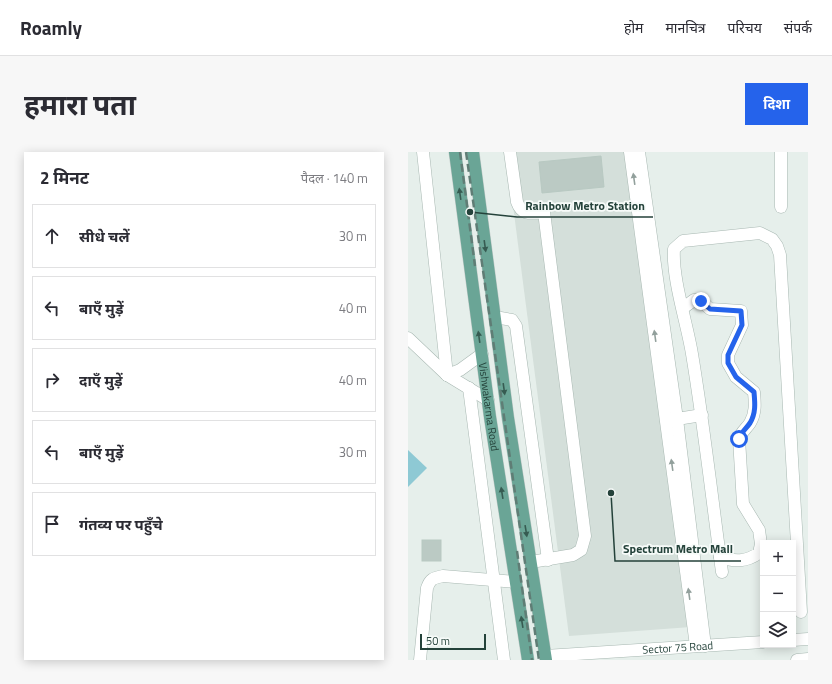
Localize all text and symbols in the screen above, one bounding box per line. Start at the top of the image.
text: Roamly [20,13,82,42]
text: होम [624,17,643,38]
text: मानचित्र [665,17,706,38]
text: परिचय [728,17,762,38]
text: संपर्क [784,17,812,38]
text: हमारा पता [24,83,136,126]
button: दिशा [745,83,808,125]
text: 2 मिनट [40,165,89,191]
text: पैदल · 140 m [301,168,368,188]
one-way arrow [631,173,637,185]
one-way arrow [457,188,463,200]
callout: Rainbow Metro Station [517,193,653,217]
text: Rainbow Metro Station [525,196,645,215]
icon: ahead [41,225,63,247]
text: सीधे चलें [79,225,130,248]
text: 30 m [339,226,367,246]
one-way arrow [482,240,488,252]
route end [692,292,710,310]
icon: left [41,297,63,319]
text: बाएँ मुड़ें [79,297,123,320]
text: 40 m [339,298,367,318]
one-way arrow [652,330,658,342]
one-way arrow [476,331,482,343]
street label: Vishwakarma Road [475,362,503,452]
icon: right [41,369,63,391]
text: दाएँ मुड़ें [79,369,123,392]
text: 40 m [339,370,367,390]
one-way arrow [501,383,507,395]
route start [730,430,748,448]
icon: left [41,441,63,463]
text: बाएँ मुड़ें [79,441,123,464]
text: 30 m [339,442,367,462]
one-way arrow [669,459,675,471]
one-way arrow [499,487,505,499]
icon: arrive [41,513,63,535]
text: गंतव्य पर पहुँचे [79,513,163,536]
one-way arrow [523,525,529,537]
callout: Spectrum Metro Mall [615,537,741,561]
text: Spectrum Metro Mall [623,539,733,558]
map controls [760,540,796,648]
button: + [760,540,796,576]
button: − [760,576,796,612]
one-way arrow [686,588,692,600]
button: layers [760,612,796,648]
one-way arrow [519,615,525,628]
scale bar [420,632,486,651]
text: 50 m [426,633,450,649]
street label: Sector 75 Road [642,637,714,658]

